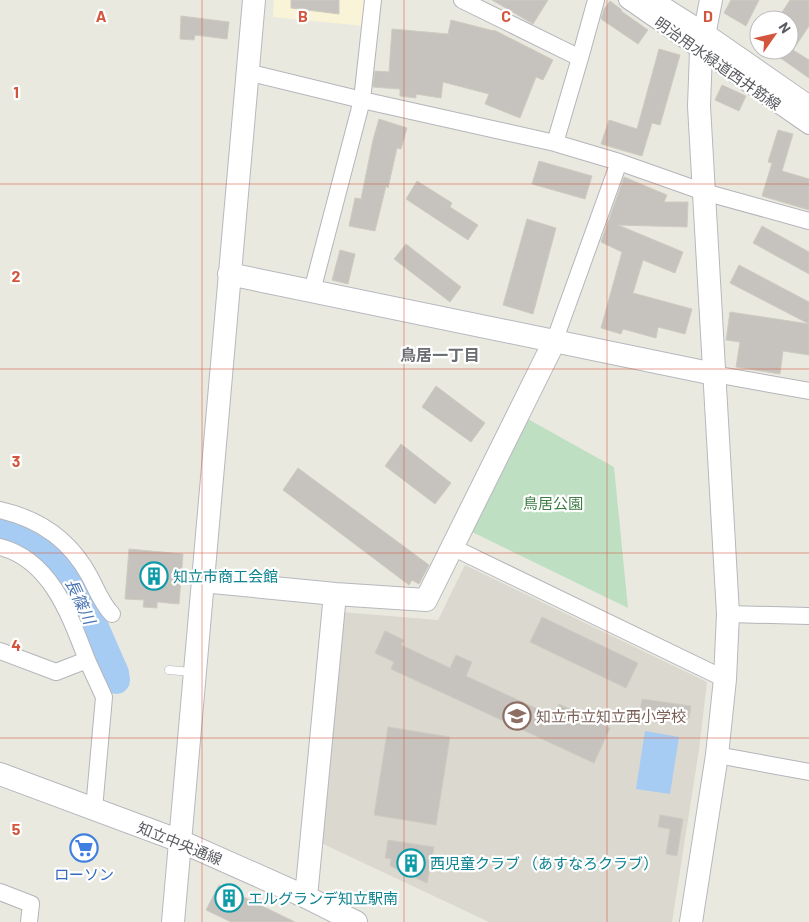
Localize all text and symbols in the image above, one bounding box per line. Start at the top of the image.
text: A [96,6,107,25]
text: B [298,6,308,25]
text: C [501,6,511,25]
text: D [703,6,713,25]
north arrow [749,10,799,60]
street label: 明治用水緑道西井筋線 [651,13,785,113]
text: N [776,19,795,36]
text: 1 [13,82,19,101]
text: 2 [12,266,21,285]
district label: 鳥居一丁目 [400,345,480,364]
text: 3 [12,451,20,470]
park label: 鳥居公園 [523,494,583,512]
building icon: 知立市商工会館 [139,561,169,591]
place label: 知立市商工会館 [173,567,278,585]
water label: 長篠川 [62,575,101,629]
text: 4 [11,635,21,654]
school or university icon: 知立市立知立西小学校 [502,701,532,731]
place label: 知立市立知立西小学校 [536,707,686,725]
street label: 知立中央通線 [135,818,225,868]
text: 5 [12,819,21,838]
supermarket icon: ローソン [69,833,99,863]
building icon: 西児童クラブ （あすなろクラブ） [396,848,426,878]
place label: 西児童クラブ （あすなろクラブ） [430,854,658,872]
place label: ローソン [54,865,114,883]
building icon: エルグランデ知立駅南 [214,883,244,913]
place label: エルグランデ知立駅南 [248,889,398,907]

